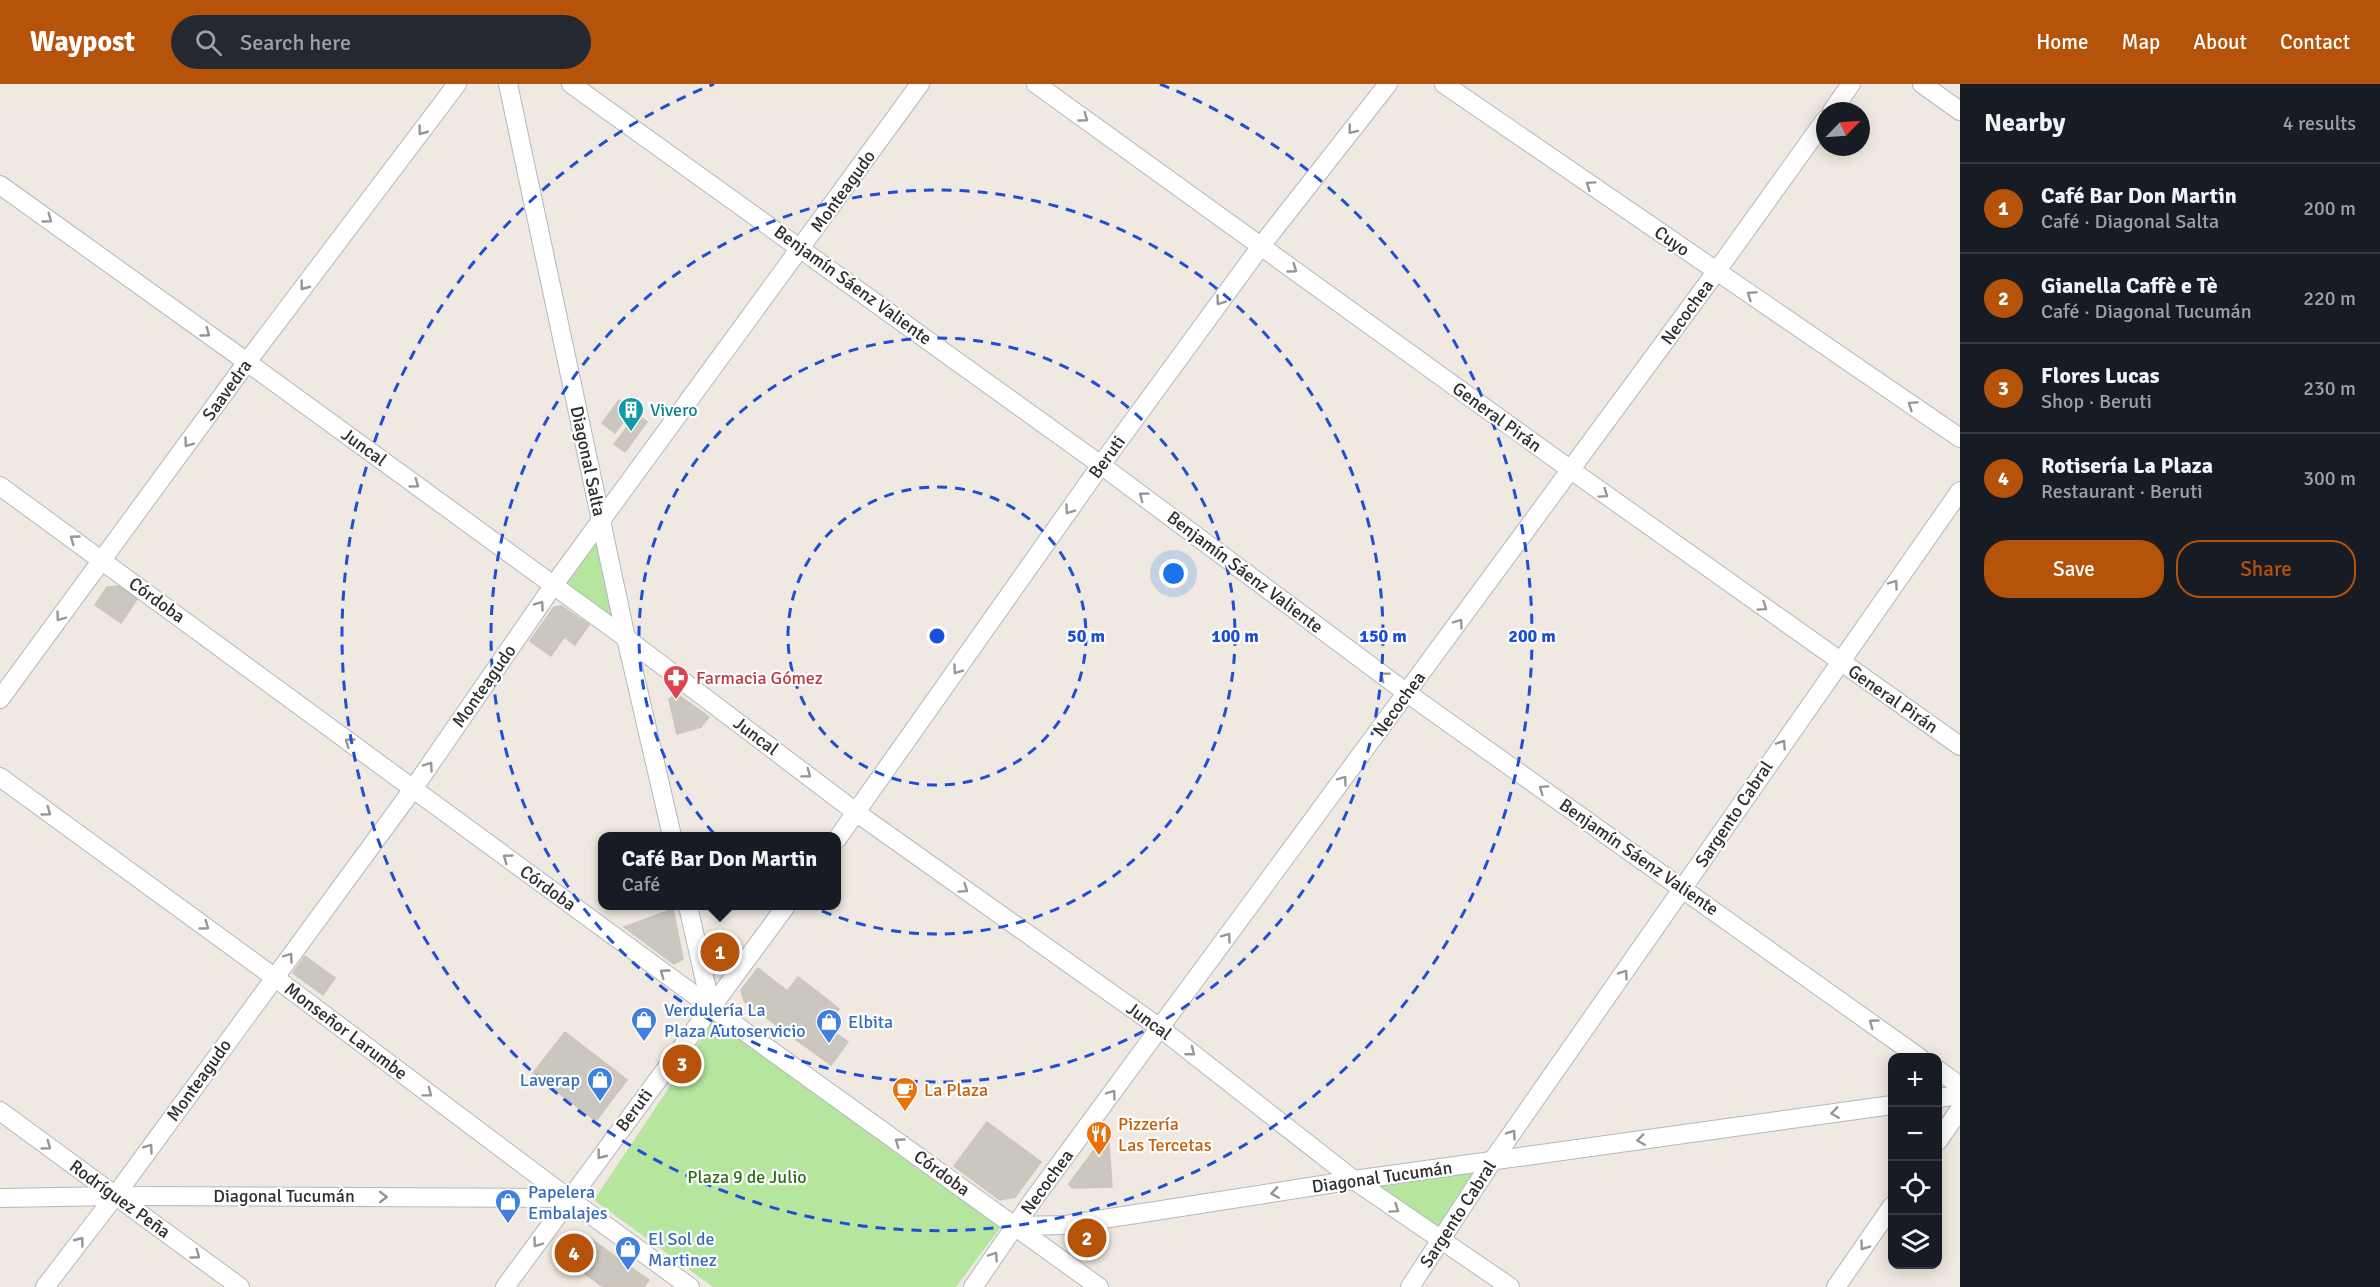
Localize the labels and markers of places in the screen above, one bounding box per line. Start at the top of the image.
building icon: Vivero [616,395,646,433]
place label: Vivero [650,399,698,421]
centre of rings [927,626,947,646]
pharmacy icon: Farmacia Gómez [661,663,691,701]
place label: Farmacia Gómez [696,667,823,689]
pin: 1 [700,930,740,974]
place label: Verdulería La Plaza Autoservicio [664,999,806,1042]
shop icon: Verdulería La Plaza Autoservicio [629,1005,659,1043]
shop icon: Elbita [814,1007,844,1045]
place label: Elbita [848,1011,893,1033]
pin: 3 [662,1042,702,1086]
shop icon: Laverap [585,1065,615,1103]
place label: Laverap [520,1069,580,1091]
cafe icon: La Plaza [890,1075,920,1113]
place label: La Plaza [924,1079,988,1101]
place label: Pizzería Las Tercetas [1118,1113,1212,1156]
restaurant icon: Pizzería Las Tercetas [1084,1119,1114,1157]
place label: Papelera Embalajes [528,1181,608,1224]
shop icon: Papelera Embalajes [493,1187,523,1225]
pin: 2 [1068,1216,1106,1260]
place label: El Sol de Martinez [648,1228,717,1271]
pin: 4 [554,1230,594,1276]
shop icon: El Sol de Martinez [613,1234,643,1272]

